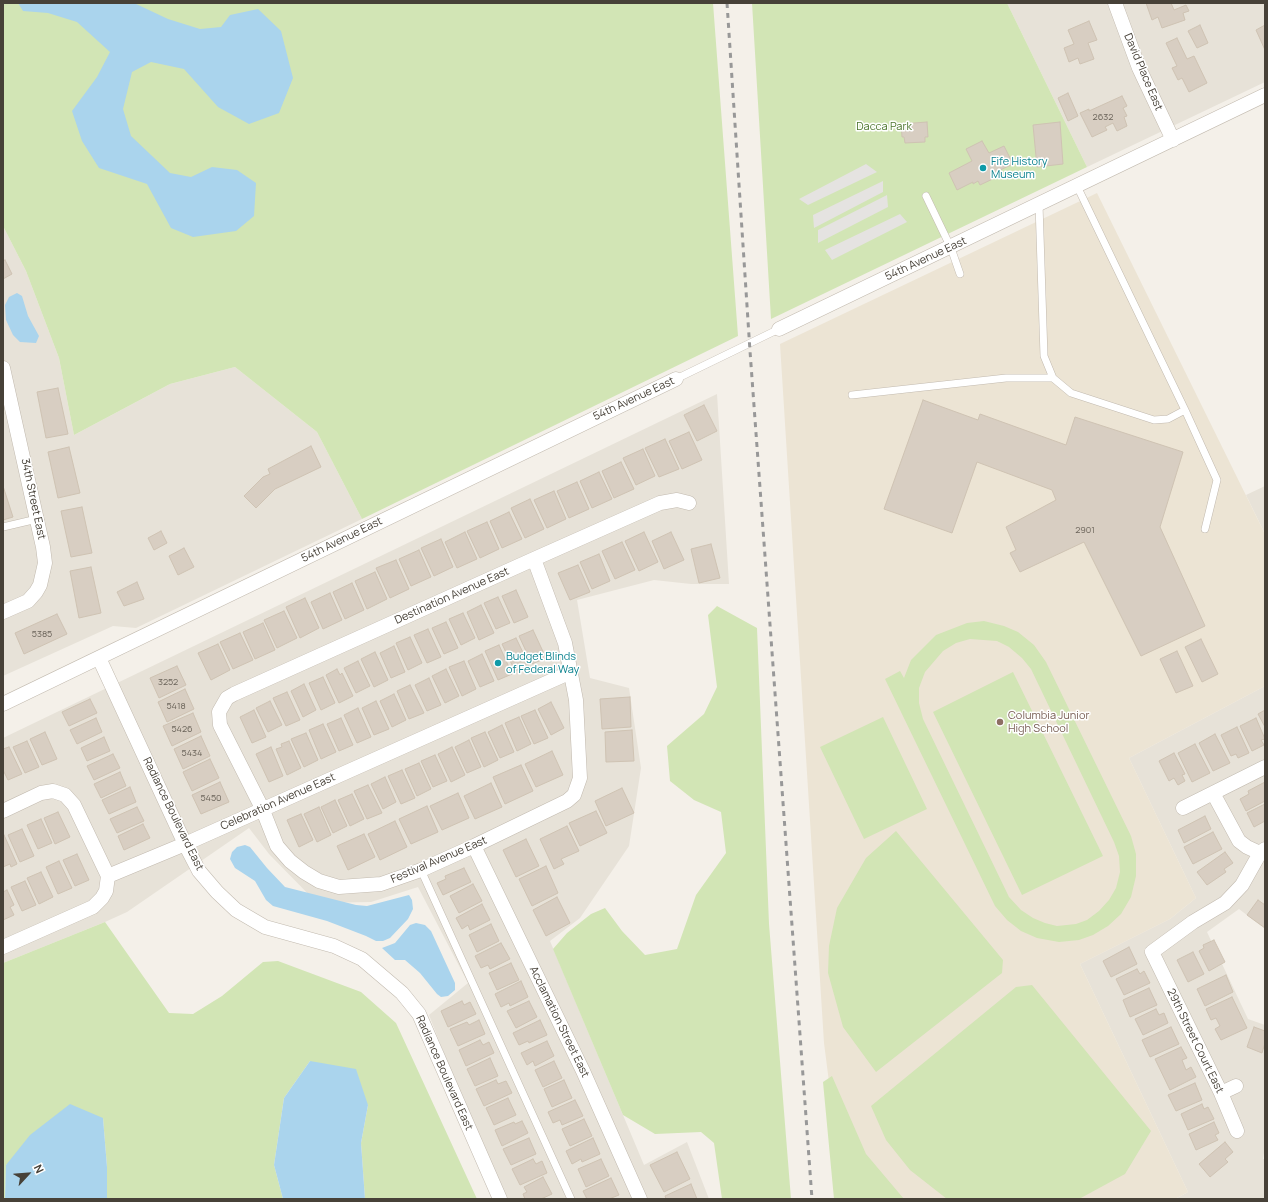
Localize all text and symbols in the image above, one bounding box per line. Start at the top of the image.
street label: David Place East [1121,31,1165,113]
house number: 2632 [1093,112,1113,122]
park label: Dacca Park [856,120,912,134]
place label: Fife History Museum [991,155,1048,181]
marker: Fife History Museum [978,163,988,173]
street label: 54th Avenue East [883,234,969,284]
street label: 54th Avenue East [591,374,677,424]
street label: 34th Street East [18,457,48,541]
street label: 54th Avenue East [299,515,385,565]
house number: 2901 [1075,525,1095,535]
street label: Destination Avenue East [393,565,511,627]
house number: 5385 [32,629,52,639]
place label: Budget Blinds of Federal Way [506,650,579,676]
marker: Budget Blinds of Federal Way [493,658,503,668]
house number: 3252 [158,677,178,687]
house number: 5418 [166,701,186,711]
place label: Columbia Junior High School [1008,709,1089,735]
marker: Columbia Junior High School [995,717,1005,727]
house number: 5426 [171,724,193,734]
house number: 5434 [182,748,202,758]
street label: Radiance Boulevard East [140,755,206,873]
street label: Celebration Avenue East [219,771,337,833]
house number: 5450 [200,793,222,803]
street label: Festival Avenue East [389,834,489,886]
street label: Acclamation Street East [526,964,592,1080]
street label: 29th Street Court East [1164,987,1226,1095]
street label: Radiance Boulevard East [413,1014,475,1132]
north arrow [8,1154,48,1194]
text: N [31,1162,48,1175]

